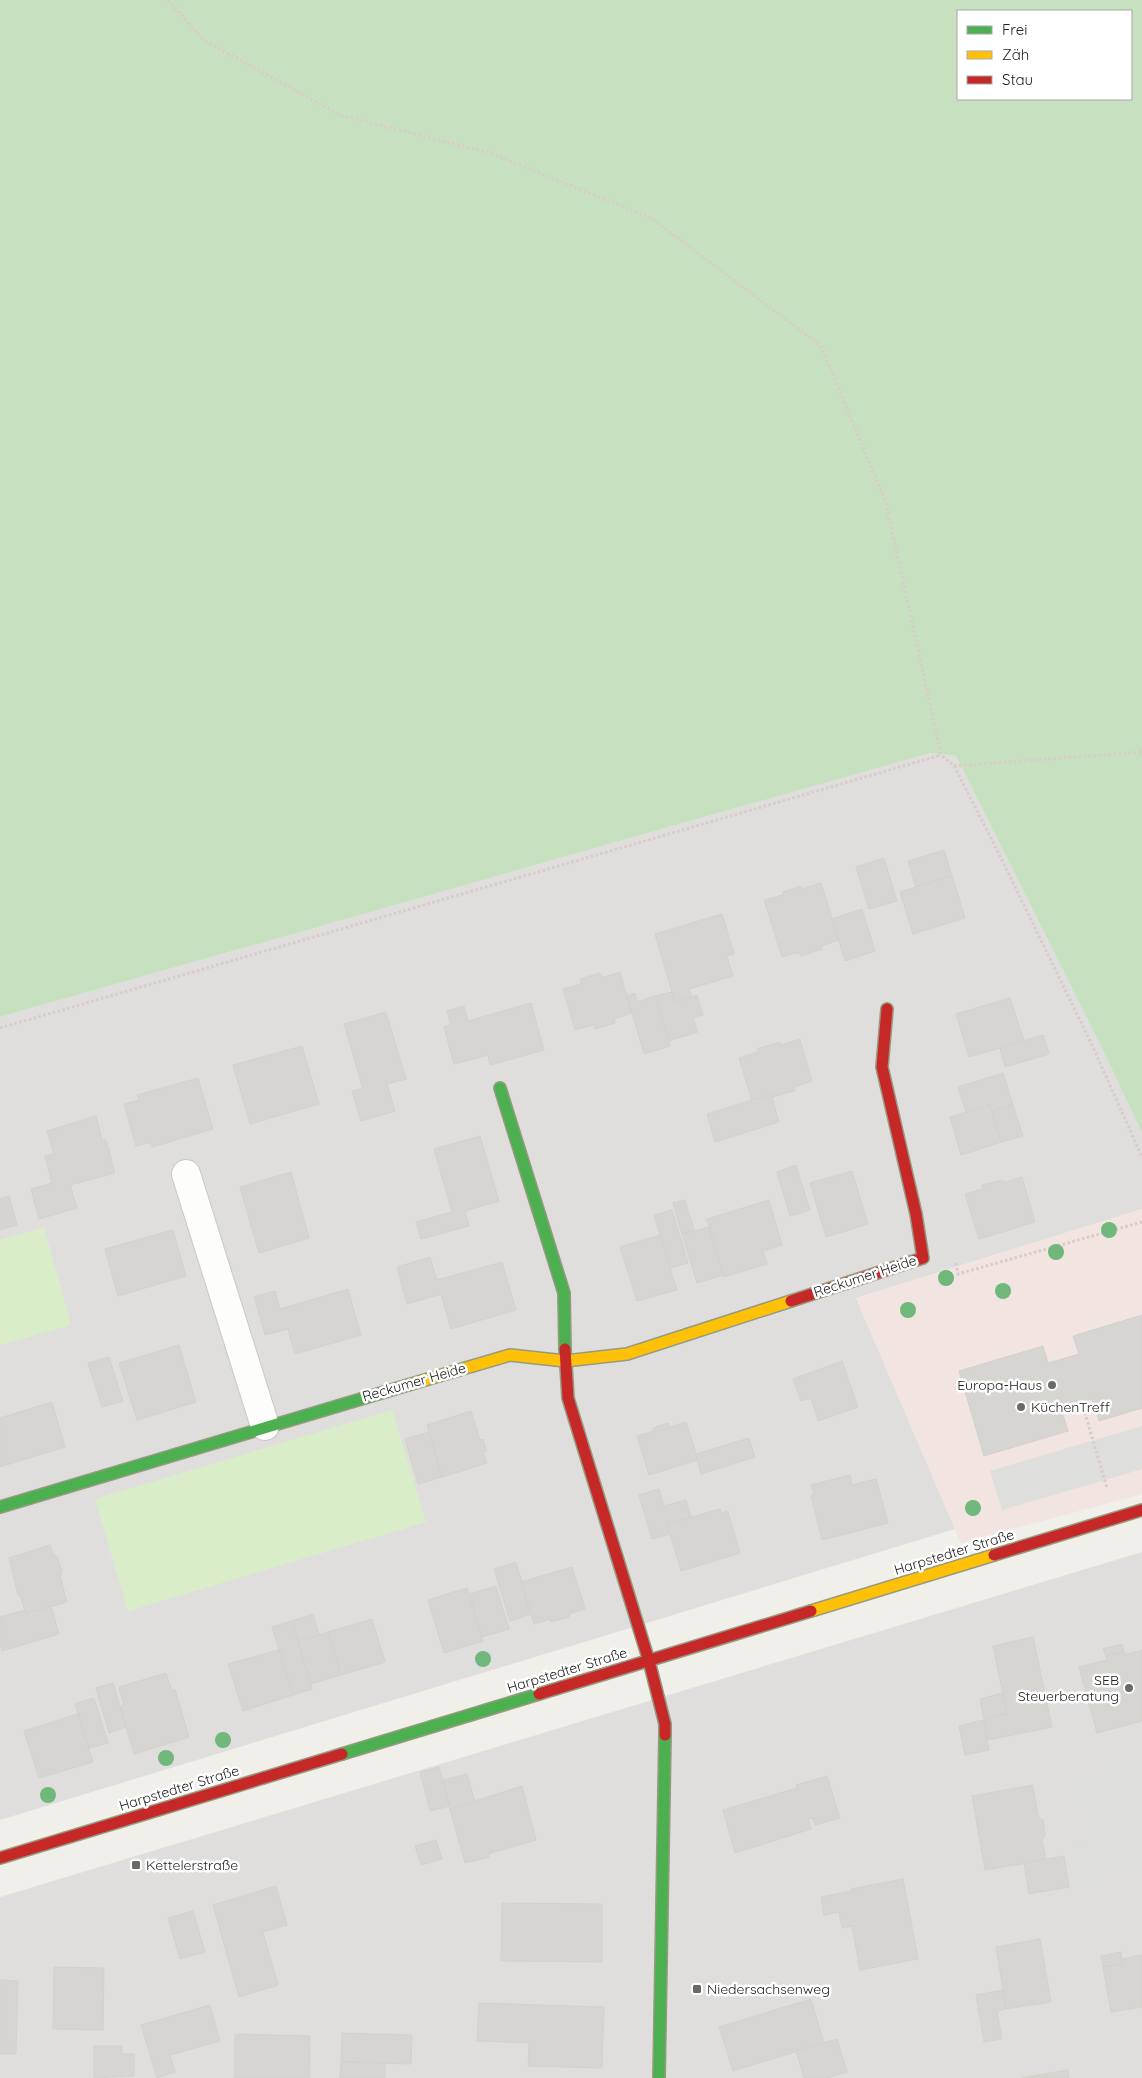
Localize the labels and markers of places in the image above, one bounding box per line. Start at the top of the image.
place label: Europa-Haus [957,1376,1042,1394]
marker: Europa-Haus [1046,1379,1058,1391]
place label: KüchenTreff [1031,1398,1110,1416]
marker: KüchenTreff [1015,1401,1027,1413]
place label: SEB Steuerberatung [1018,1671,1119,1705]
marker: SEB Steuerberatung [1123,1682,1135,1694]
place label: Kettelerstraße [146,1856,238,1874]
marker: Kettelerstraße [130,1859,142,1871]
place label: Niedersachsenweg [707,1980,830,1998]
marker: Niedersachsenweg [691,1983,703,1995]

